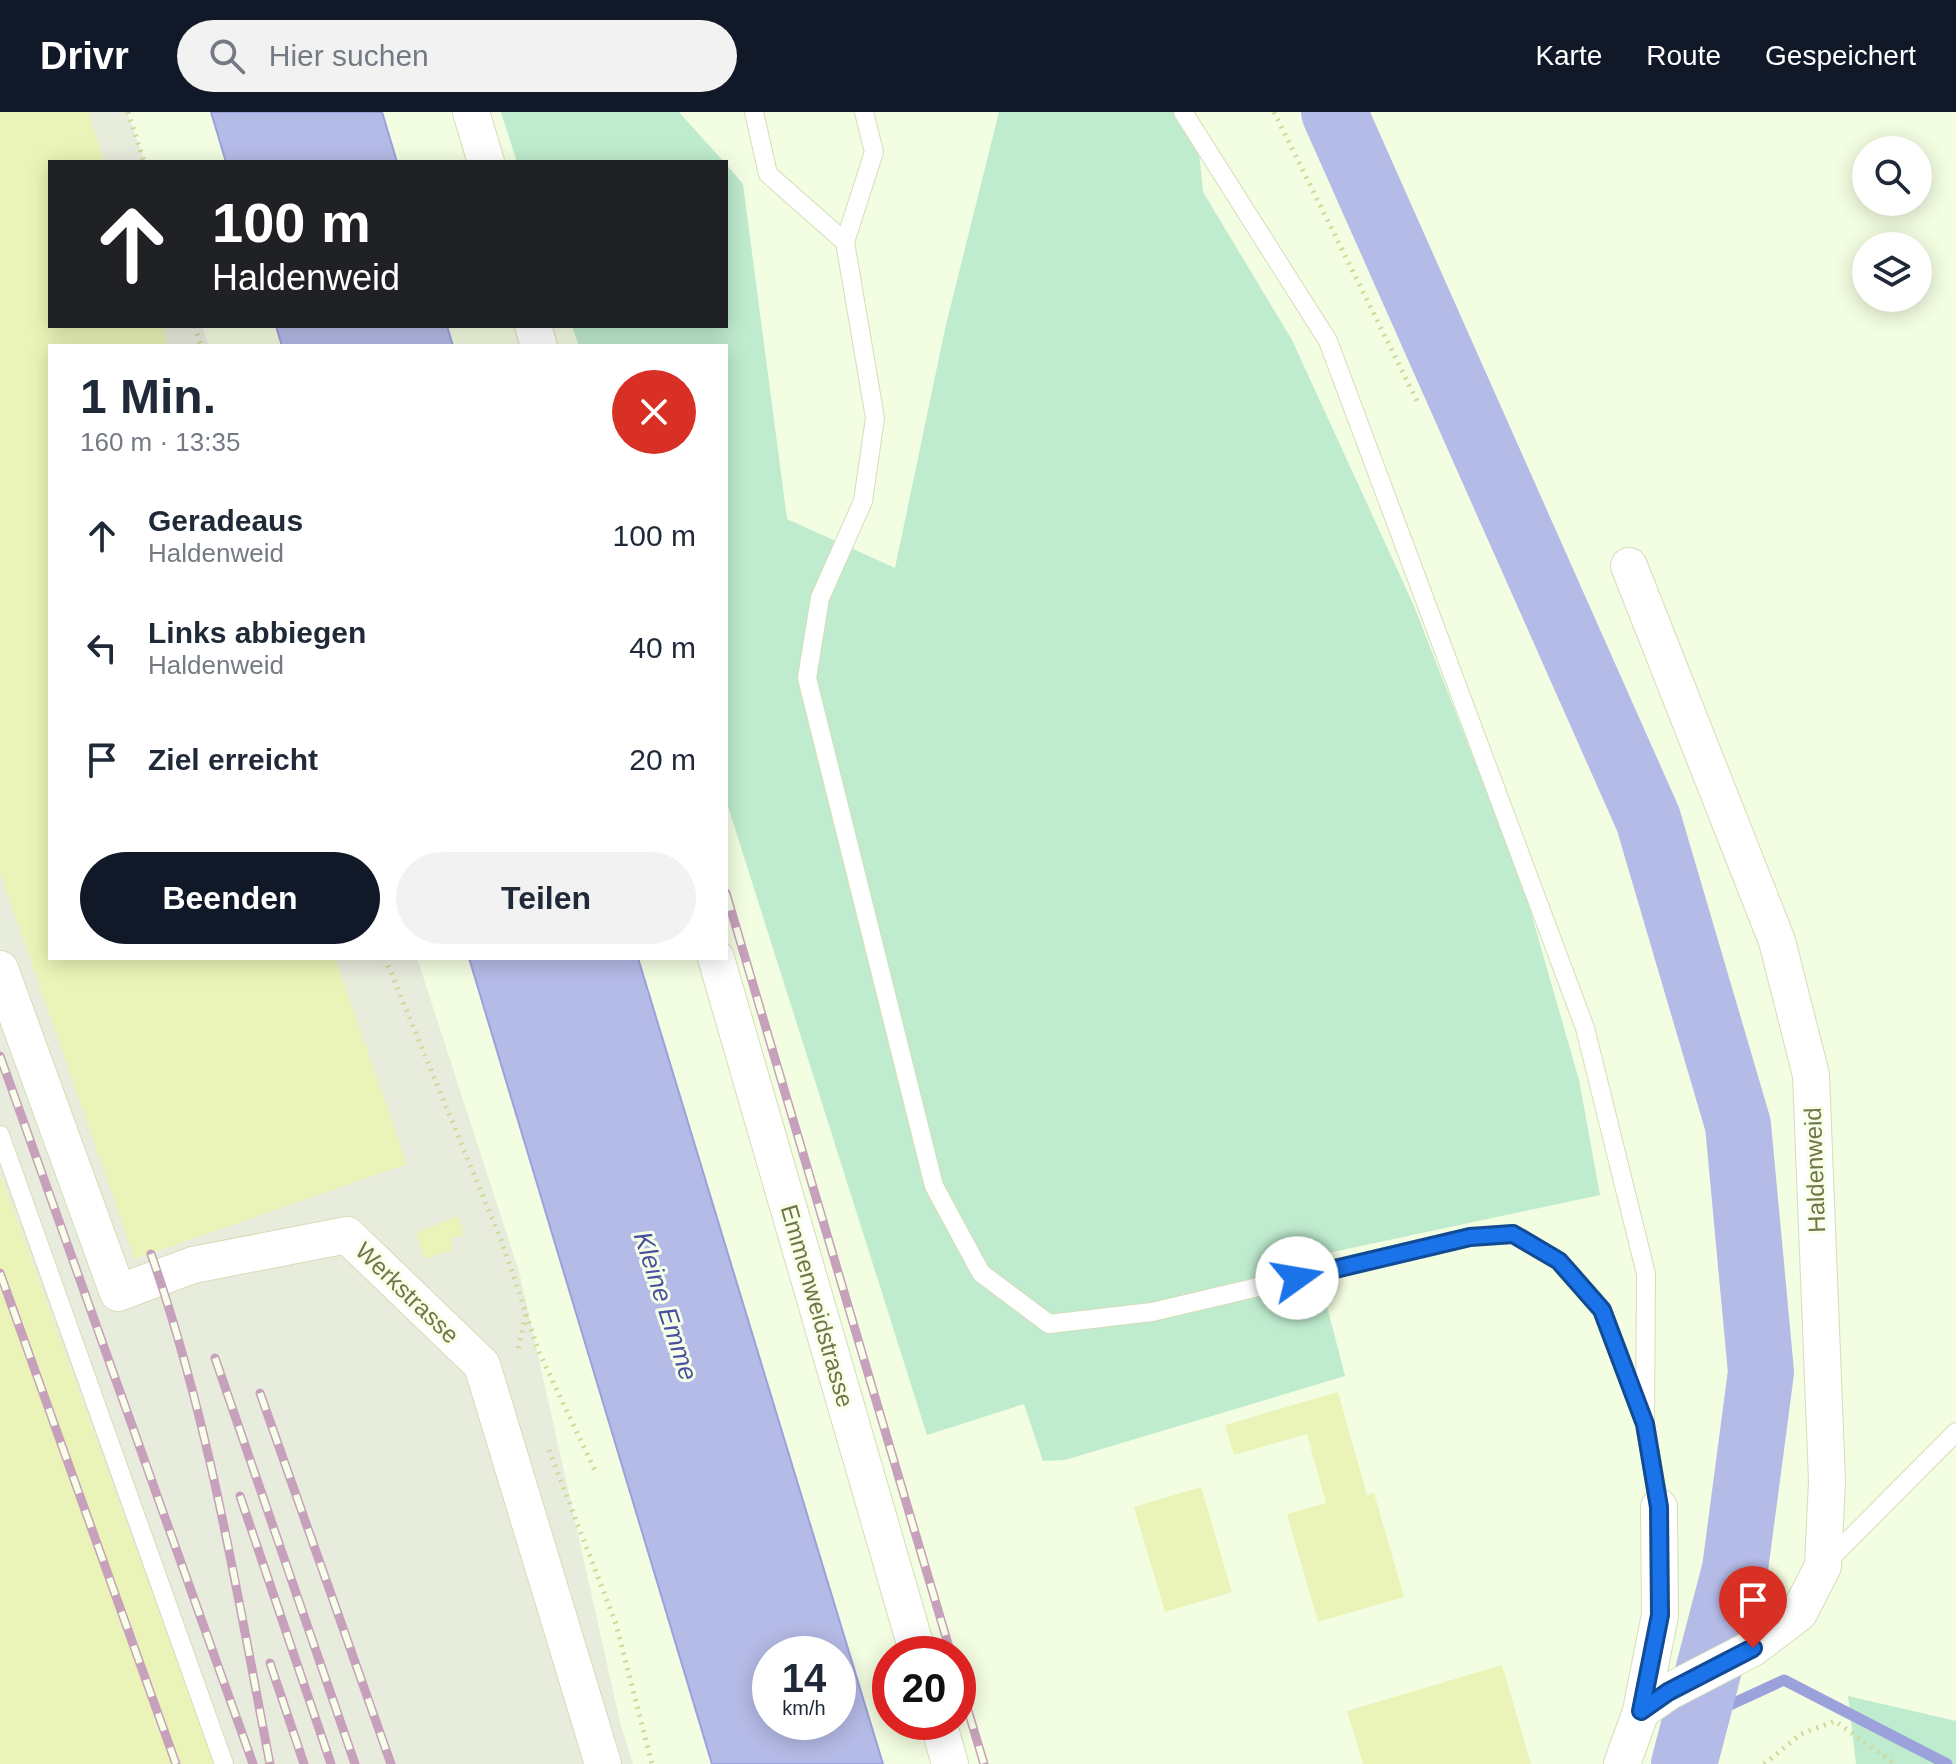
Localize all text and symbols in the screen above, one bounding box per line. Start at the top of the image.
search box [177,20,737,92]
icon: search [205,34,249,78]
text: Drivr [40,35,129,77]
text: Hier suchen [269,39,429,72]
text: Karte [1535,40,1602,71]
text: Route [1646,40,1721,71]
text: Gespeichert [1765,40,1916,71]
map controls [1852,136,1932,312]
button: search [1852,136,1932,216]
text: 100 m [212,191,371,254]
icon: ahead [80,192,184,296]
button: layers [1852,232,1932,312]
text: Haldenweid [212,257,400,298]
text: 1 Min. [80,370,216,423]
button: close [612,370,696,454]
text: 160 m · 13:35 [80,427,240,457]
text: Geradeaus [148,504,303,537]
icon: ahead [80,514,124,558]
text: 100 m [613,519,696,552]
text: Haldenweid [148,538,284,568]
text: Links abbiegen [148,616,366,649]
icon: left [80,626,124,670]
text: 40 m [629,631,696,664]
text: Haldenweid [148,650,284,680]
icon: arrive [80,738,124,782]
text: Ziel erreicht [148,743,318,776]
text: 20 m [629,743,696,776]
button: Beenden [80,852,380,944]
button: Teilen [396,852,696,944]
street label: Haldenweid [1799,1107,1830,1233]
street label: Emmenweidstrasse [776,1201,859,1410]
water label: Kleine Emme [628,1228,704,1384]
position arrow [1255,1236,1339,1320]
street label: Werkstrasse [350,1237,465,1349]
pin [1719,1566,1787,1648]
icon: arrive [1731,1578,1775,1622]
speed limit sign: 20 [872,1636,976,1740]
text: 14 [782,1656,826,1700]
text: km/h [782,1697,826,1719]

